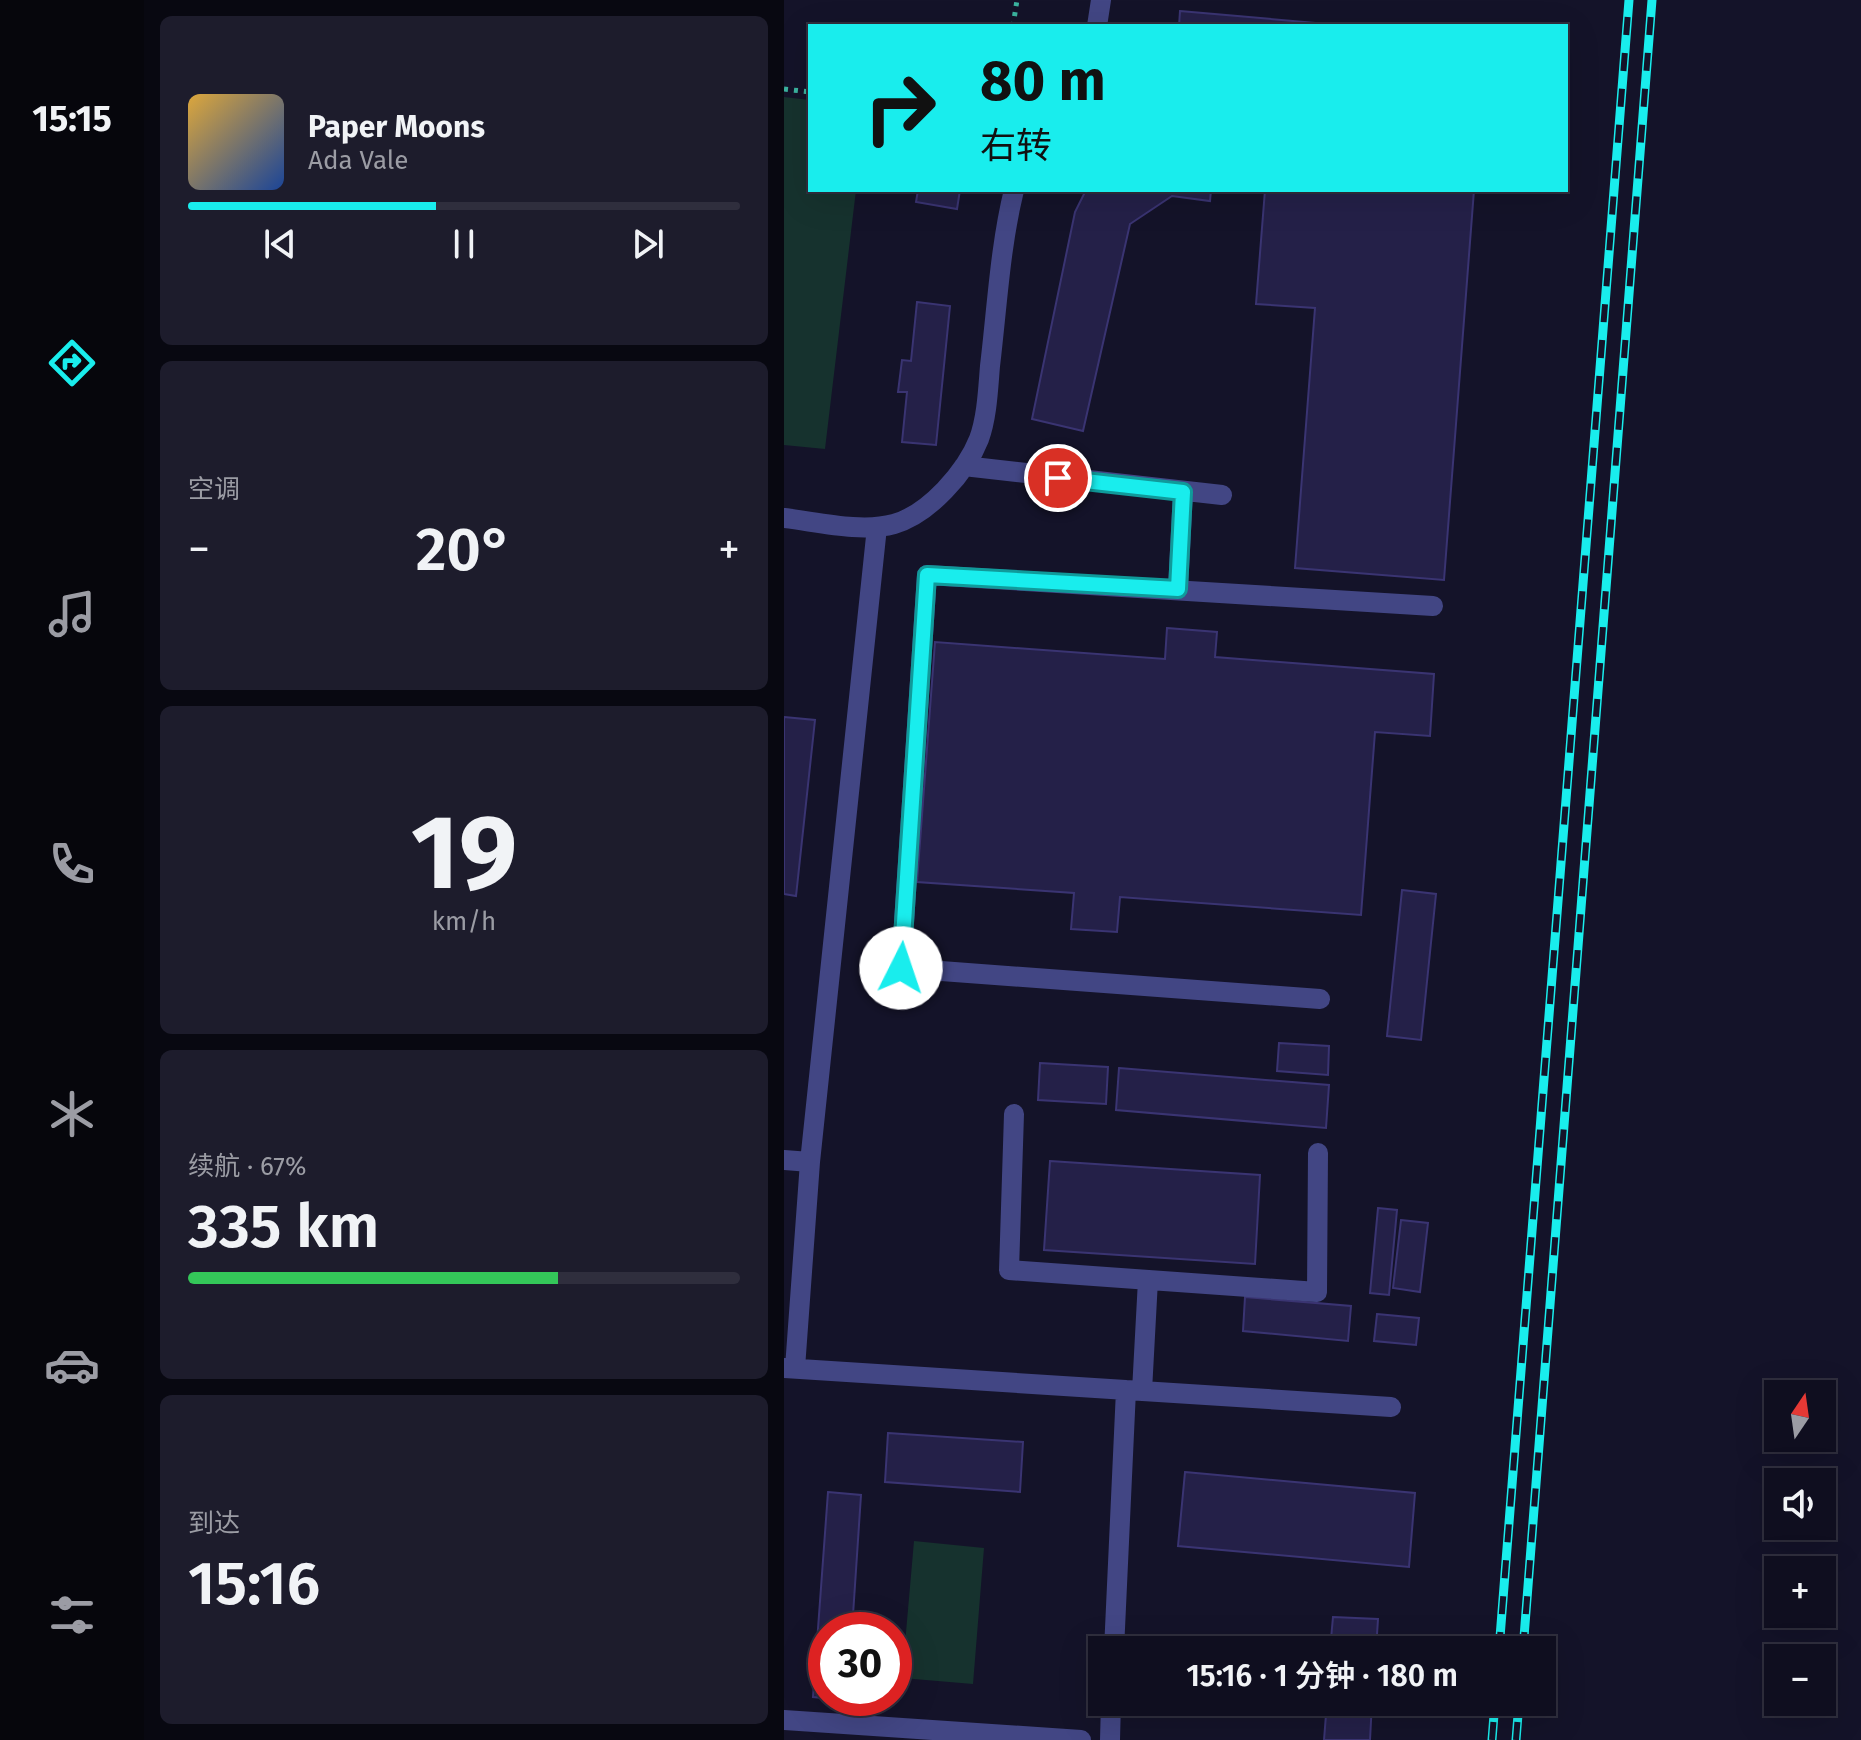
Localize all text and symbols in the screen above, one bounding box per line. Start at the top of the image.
text: 80 m [980,48,1106,115]
icon: right [848,56,952,160]
text: 15:15 [32,97,112,141]
text: Paper Moons [308,109,485,145]
text: 右转 [980,124,1052,168]
text: Ada Vale [308,145,408,176]
icon: previous [258,222,302,266]
icon: pause [442,222,486,266]
icon: next [626,222,670,266]
icon: directions [44,335,100,391]
pin [1024,444,1092,512]
icon: arrive [1036,456,1080,500]
text: 空调 [188,474,240,505]
text: 20° [416,514,512,586]
text: − [188,523,210,576]
text: + [718,523,740,576]
icon: music [44,586,100,642]
text: 19 [411,791,517,916]
icon: phone [44,836,100,892]
text: km/h [432,906,496,937]
position arrow [859,926,943,1010]
icon: climate [44,1086,100,1142]
text: 续航 · 67% [188,1151,307,1182]
text: 335 km [188,1191,379,1263]
icon: car [44,1337,100,1393]
north arrow [1764,1380,1836,1452]
map controls [1764,1380,1836,1716]
button: sound [1764,1468,1836,1540]
text: 到达 [188,1508,240,1539]
text: 15:16 [188,1548,320,1620]
button: + [1764,1556,1836,1628]
icon: filters [44,1587,100,1643]
speed limit sign: 30 [808,1612,912,1716]
button: − [1764,1644,1836,1716]
text: 15:16 · 1 分钟 · 180 m [1186,1658,1458,1694]

